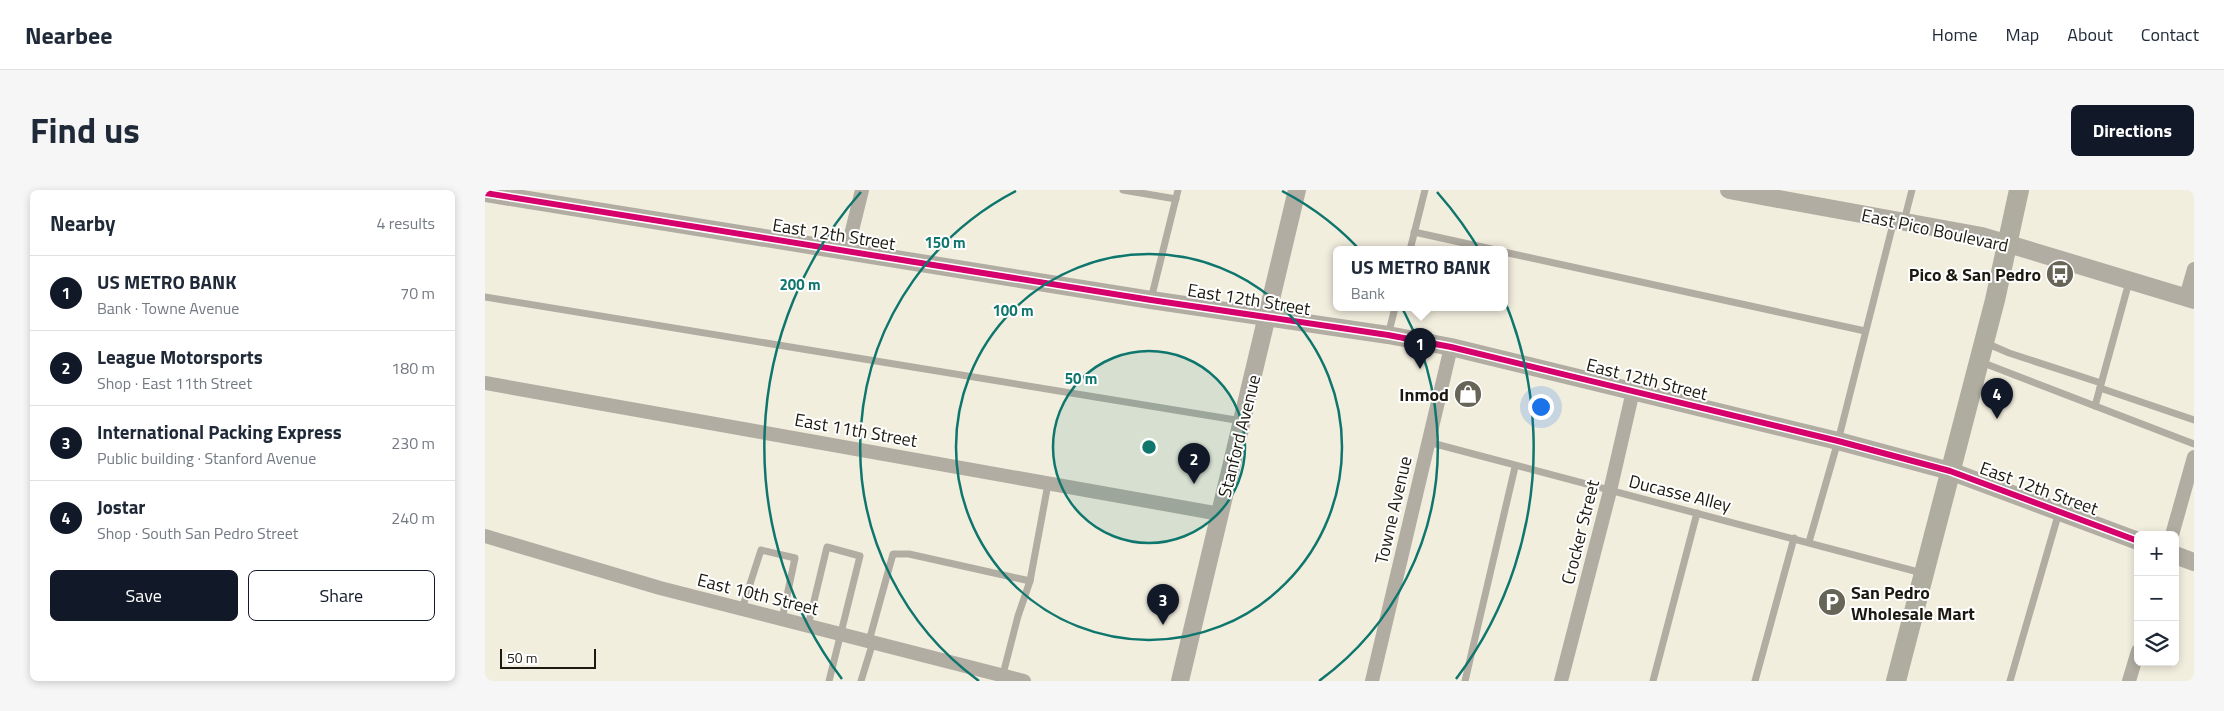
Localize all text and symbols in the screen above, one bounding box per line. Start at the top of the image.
text: Nearbee [25,17,112,53]
text: Home [1932,21,1978,48]
text: Map [2006,21,2039,48]
text: About [2067,21,2113,48]
text: Contact [2141,21,2199,48]
text: Find us [30,103,140,157]
button: Directions [2071,105,2194,156]
street label: East Pico Boulevard [1859,201,2011,259]
text: Nearby [50,207,115,239]
text: 4 results [376,211,435,235]
street label: East 12th Street [771,211,898,257]
text: 150 m [924,231,966,254]
popup [1333,246,1508,311]
text: US METRO BANK [1351,252,1490,281]
bus stop icon: Pico & San Pedro [2045,259,2075,289]
place label: Pico & San Pedro [1909,261,2041,288]
text: US METRO BANK [97,267,236,296]
text: 200 m [779,273,821,296]
street label: East 12th Street [1186,276,1313,322]
text: 1 [62,281,70,305]
text: 70 m [400,281,435,305]
text: Bank [1351,281,1385,305]
text: Bank · Towne Avenue [97,296,239,320]
text: 100 m [992,299,1034,322]
pin: 1 [1404,328,1436,369]
text: League Motorsports [97,342,263,371]
street label: East 12th Street [1584,351,1711,407]
text: 2 [62,356,70,380]
text: 180 m [391,356,435,380]
text: 50 m [1065,367,1097,390]
text: Shop · East 11th Street [97,371,252,395]
street label: Stanford Avenue [1211,372,1267,500]
pin: 4 [1981,378,2013,419]
shop icon: Inmod [1453,379,1483,409]
place label: Inmod [1399,381,1449,408]
your location [1528,394,1554,420]
street label: East 11th Street [793,406,920,454]
text: International Packing Express [97,417,342,446]
text: 3 [62,431,70,455]
text: 230 m [391,431,435,455]
centre of rings [1140,438,1158,456]
pin: 2 [1178,443,1210,484]
text: Public building · Stanford Avenue [97,446,316,470]
street label: Towne Avenue [1367,453,1419,567]
street label: East 12th Street [1976,454,2103,522]
street label: Ducasse Alley [1626,467,1734,519]
street label: Crocker Street [1554,476,1606,587]
text: Jostar [97,492,145,521]
text: 4 [62,506,70,530]
text: 240 m [391,506,435,530]
text: Shop · South San Pedro Street [97,521,298,545]
map controls [2134,531,2179,666]
button: + [2134,531,2179,576]
street label: East 10th Street [695,566,822,622]
button: Save [50,570,238,621]
button: Share [248,570,435,621]
button: − [2134,576,2179,621]
place label: San Pedro Wholesale Mart [1851,579,1975,627]
pin: 3 [1147,584,1179,625]
parking icon: San Pedro Wholesale Mart [1817,587,1847,617]
button: layers [2134,621,2179,666]
scale bar [500,646,596,669]
text: 50 m [507,647,537,668]

